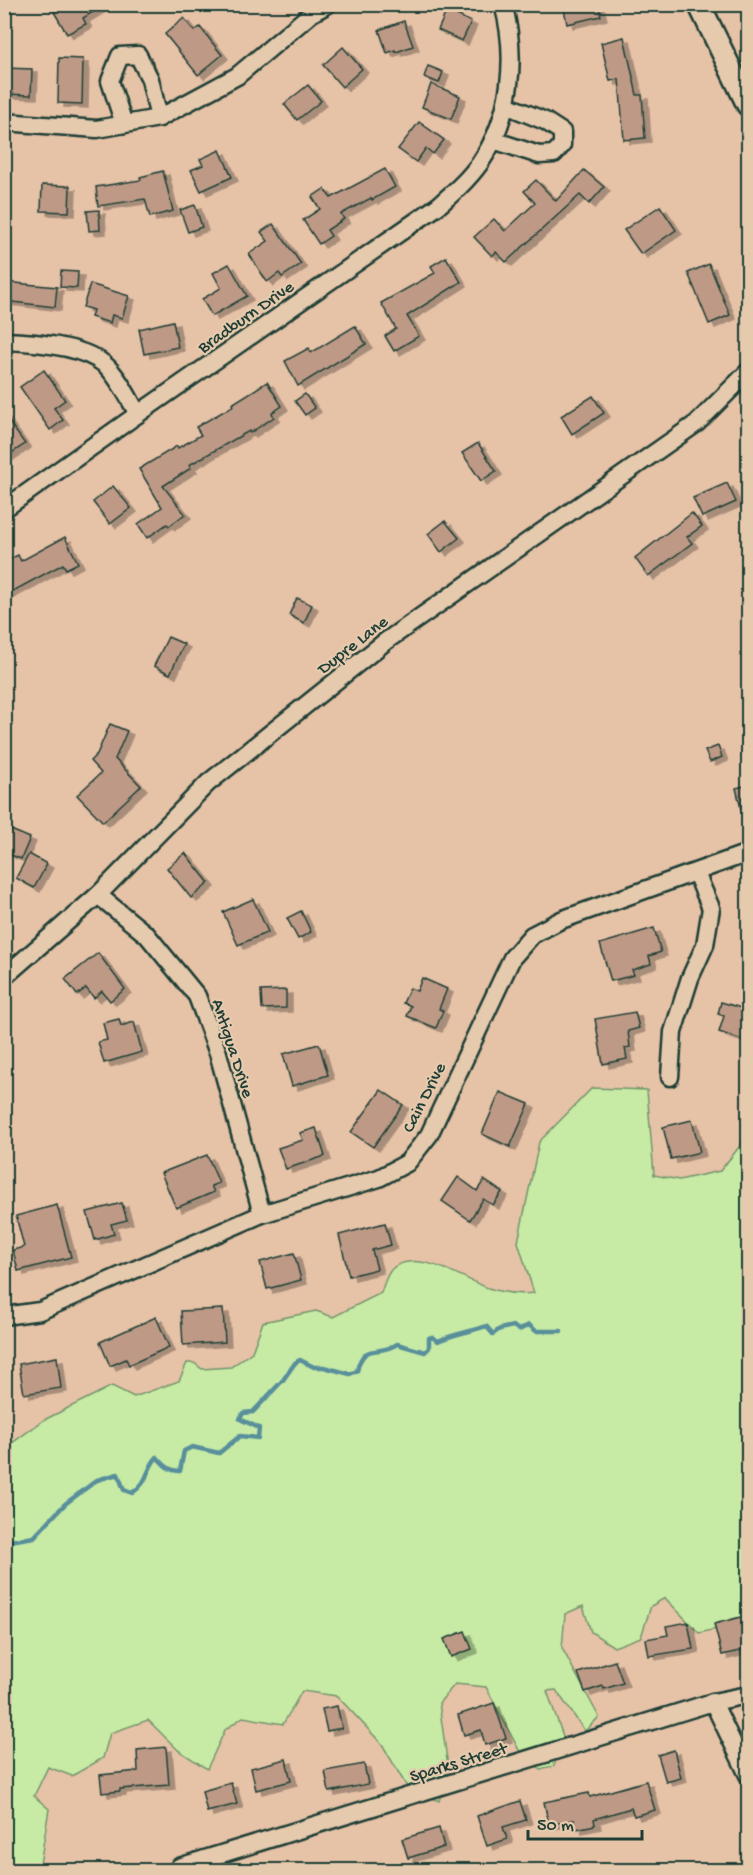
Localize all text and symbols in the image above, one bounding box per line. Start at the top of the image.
street label: Bradburn Drive [194,277,299,359]
street label: Dupre Lane [313,612,393,681]
street label: Antigua Drive [206,997,258,1101]
street label: Cain Drive [399,1059,452,1137]
street label: Sparks Street [408,1738,511,1788]
scale bar [528,1803,642,1841]
text: 50 m [537,1816,574,1837]

